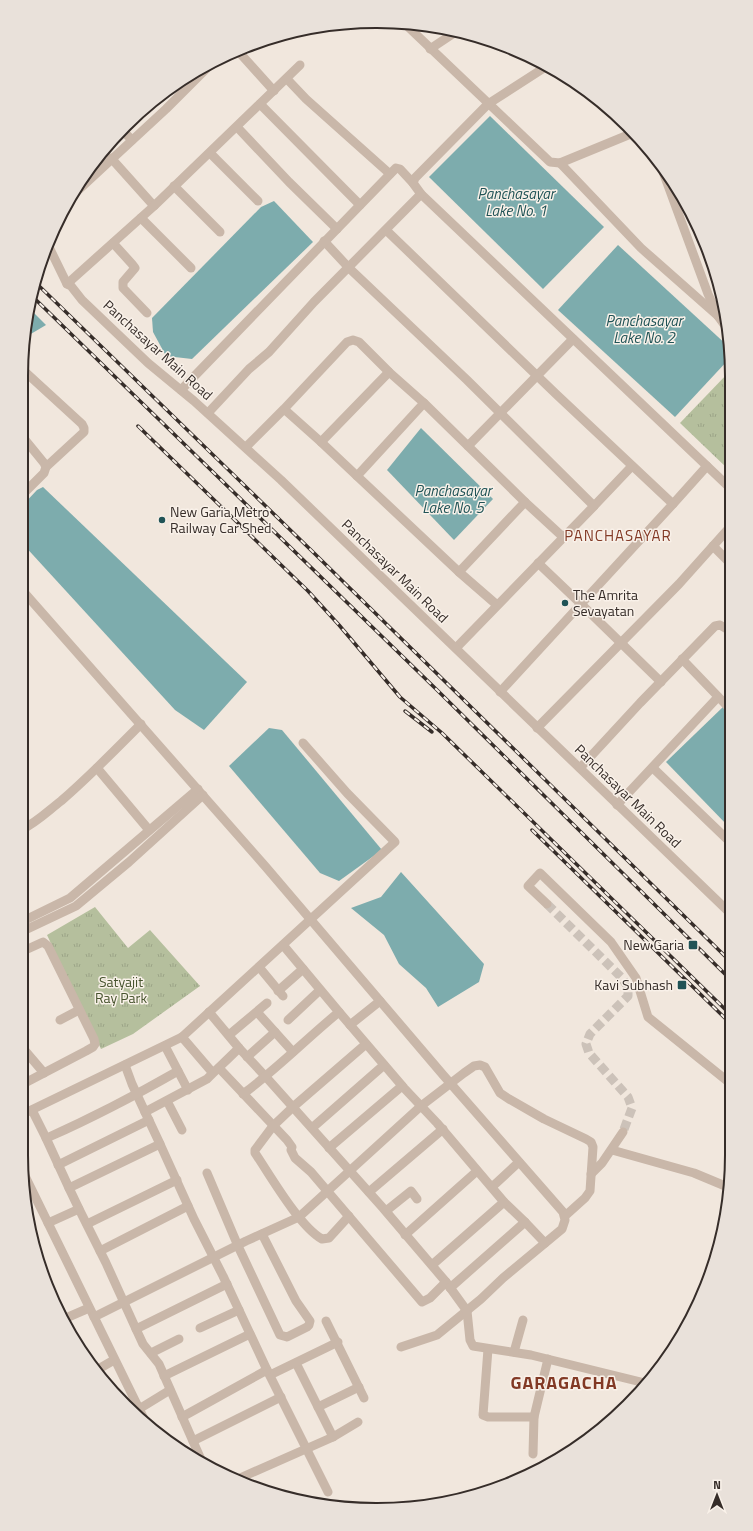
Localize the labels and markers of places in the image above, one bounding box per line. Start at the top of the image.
place label: New Garia Metro Railway Car Shed [170,501,271,538]
marker: New Garia Metro Railway Car Shed [157,515,167,525]
place label: The Amrita Sevayatan [573,584,638,621]
marker: The Amrita Sevayatan [560,598,570,608]
place label: New Garia [623,934,684,955]
marker: New Garia [687,939,699,951]
place label: Kavi Subhash [594,974,673,995]
marker: Kavi Subhash [676,979,688,991]

